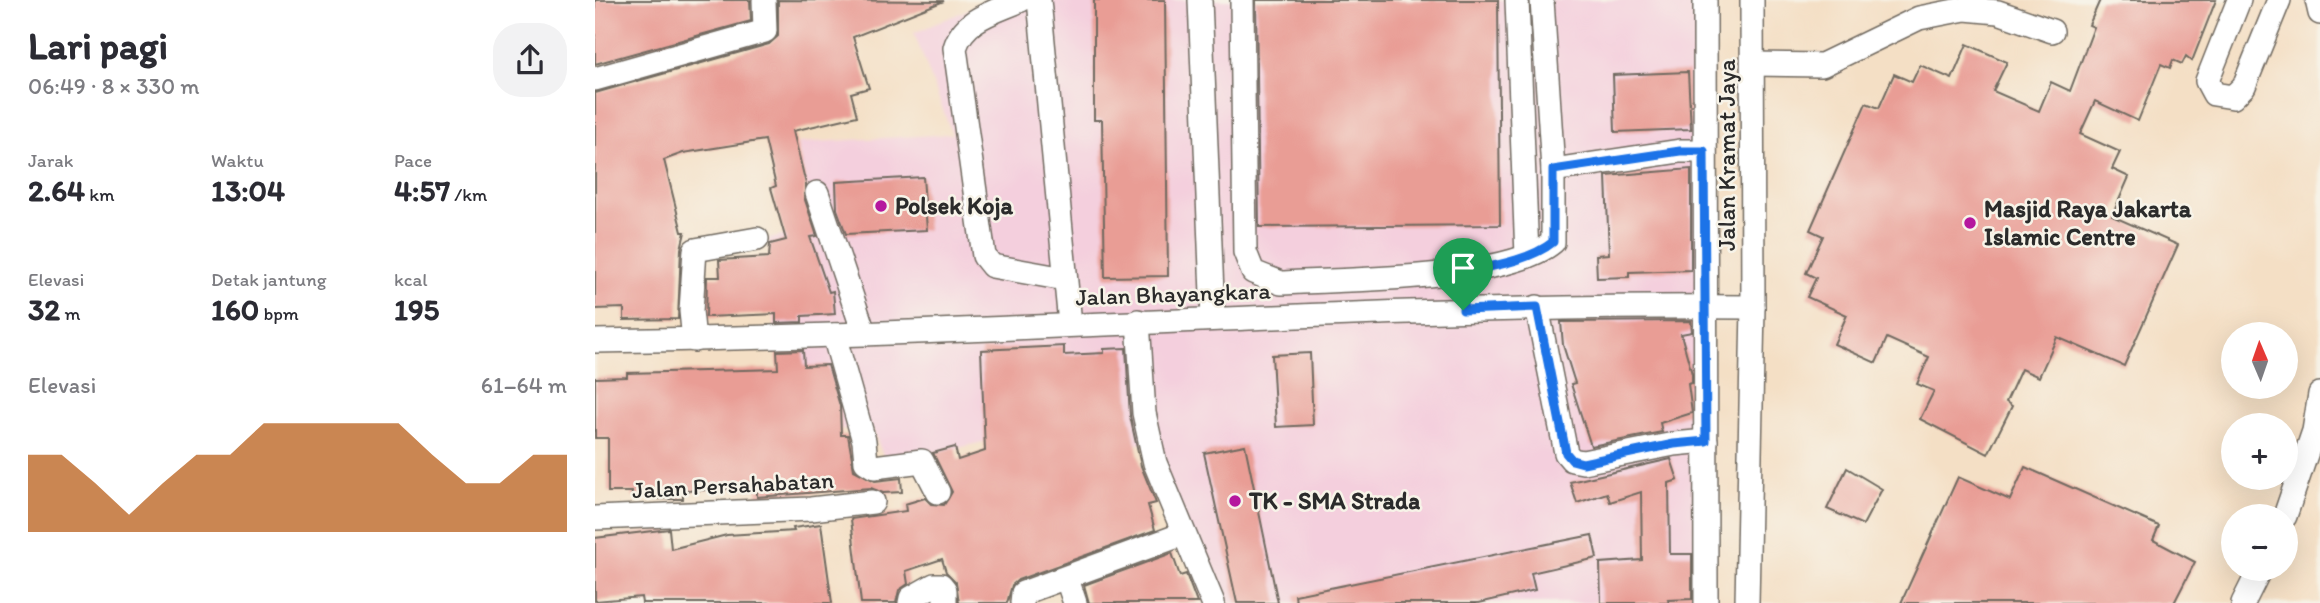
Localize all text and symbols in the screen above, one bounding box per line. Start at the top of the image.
text: Lari pagi [28,23,168,69]
button: share [493,23,567,97]
street label: Jalan Kramat Jaya [1712,58,1741,251]
text: 06:49 · 8 × 330 m [28,72,200,100]
text: Jarak [28,149,73,172]
text: Waktu [211,149,264,172]
text: Pace [394,149,432,172]
text: 2.64 [28,172,85,209]
text: 13:04 [211,172,285,209]
text: 4:57 [394,172,450,209]
text: km [85,183,114,206]
text: /km [450,183,487,206]
place label: Polsek Koja [895,191,1013,221]
place label: Masjid Raya Jakarta Islamic Centre [1984,194,2192,251]
marker: Polsek Koja [873,198,889,214]
marker: Masjid Raya Jakarta Islamic Centre [1962,215,1978,231]
pin [1433,238,1493,310]
icon: arrive [1444,249,1482,287]
text: Elevasi [28,268,84,291]
text: Detak jantung [211,268,327,291]
text: kcal [394,268,428,291]
street label: Jalan Bhayangkara [1075,276,1272,311]
text: 32 [28,291,60,328]
text: 160 [211,291,259,328]
text: 195 [394,291,439,328]
text: m [60,302,80,325]
text: bpm [259,302,299,325]
north arrow [2221,322,2298,399]
map controls [2221,322,2298,581]
text: Elevasi [28,371,96,399]
text: 61–64 m [481,371,567,399]
button: + [2221,413,2298,490]
street label: Jalan Persahabatan [631,465,835,504]
place label: TK - SMA Strada [1248,486,1420,515]
marker: TK - SMA Strada [1227,493,1243,509]
button: − [2221,504,2298,581]

